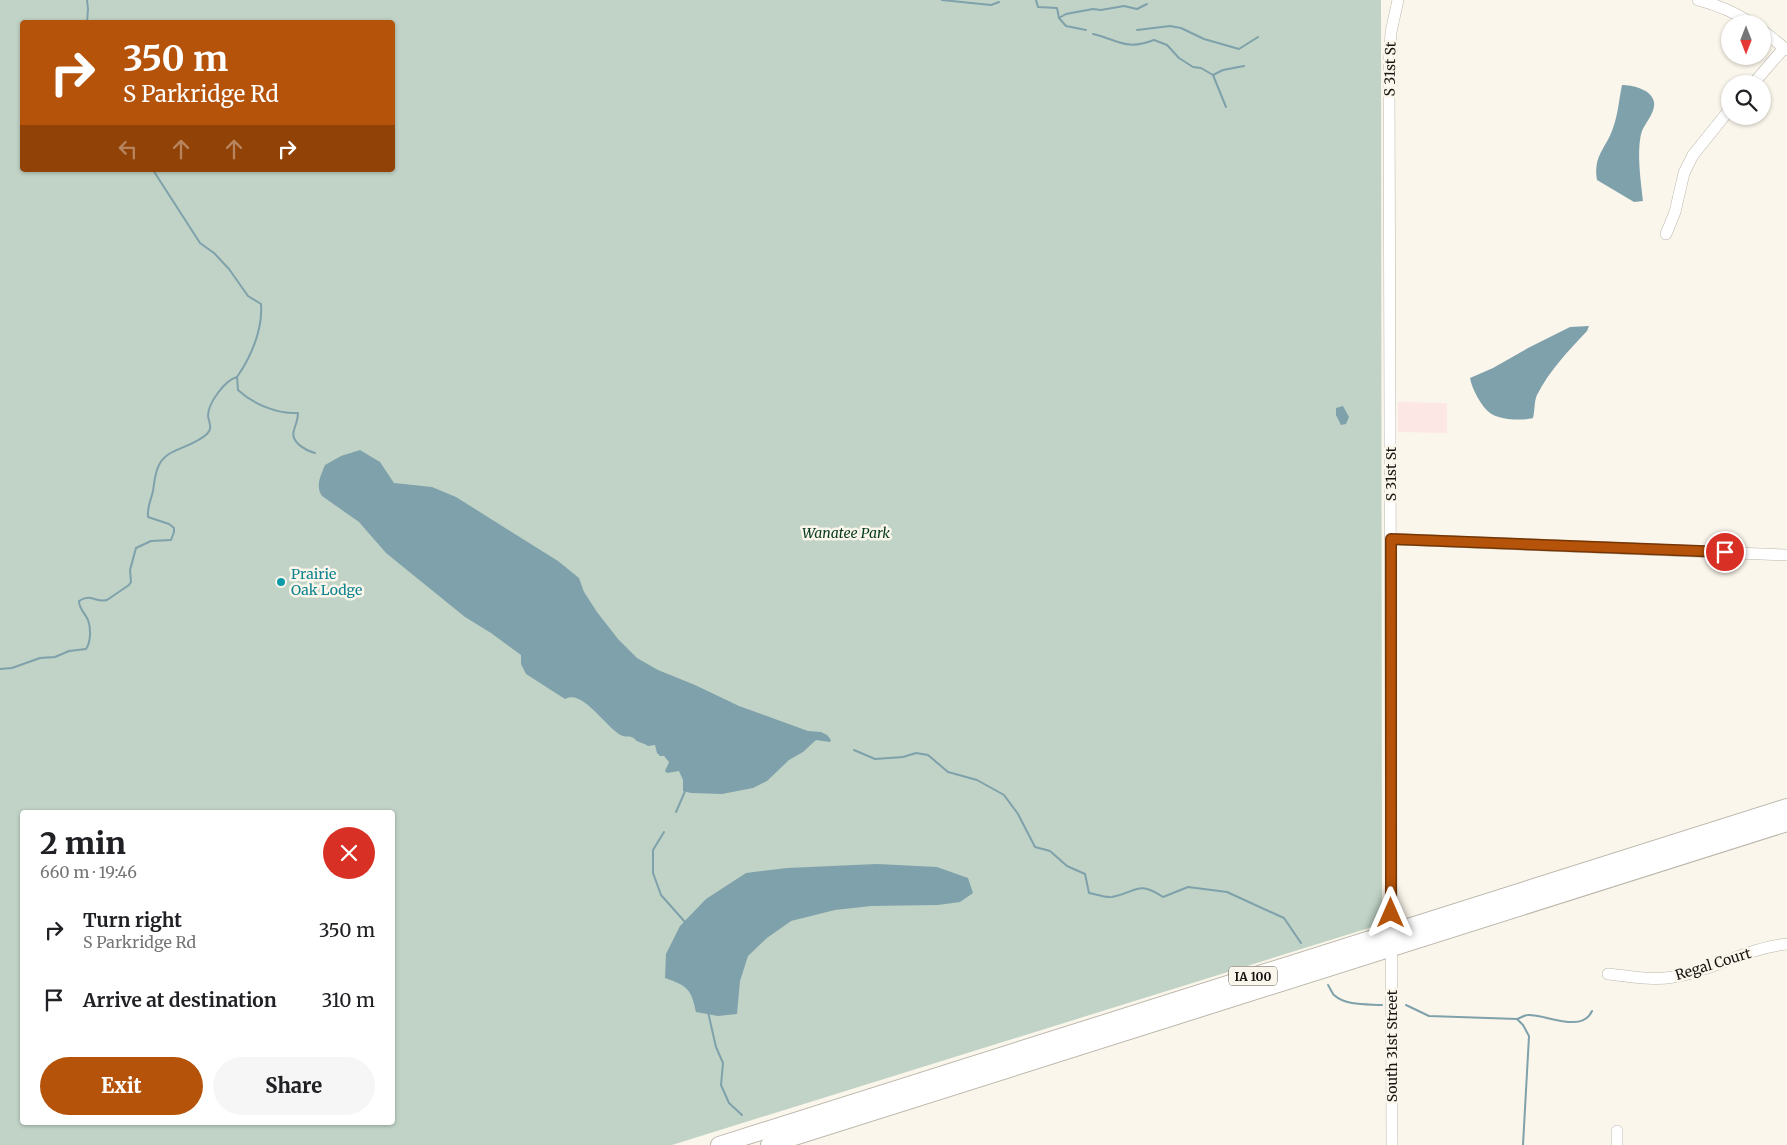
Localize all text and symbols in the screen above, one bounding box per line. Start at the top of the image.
north arrow [1721,15,1771,65]
map controls [1721,15,1771,125]
text: 350 m [123,37,228,81]
icon: right [40,40,105,105]
street label: S 31st St [1381,41,1399,96]
button: search [1721,75,1771,125]
text: S Parkridge Rd [123,80,279,108]
icon: left [114,135,142,163]
icon: ahead [167,135,195,163]
icon: ahead [220,135,248,163]
icon: right [273,135,301,163]
street label: S 31st St [1382,446,1400,501]
park label: Wanatee Park [802,524,890,542]
pin [1704,531,1746,573]
icon: arrive [1711,538,1739,566]
place label: Prairie Oak Lodge [291,565,362,599]
marker: Prairie Oak Lodge [275,576,287,588]
text: 2 min [40,824,126,862]
button: close [323,827,375,879]
text: 660 m · 19:46 [40,862,137,882]
position arrow [1364,886,1416,938]
text: Turn right [83,908,182,932]
icon: right [40,916,68,944]
text: 350 m [319,918,375,942]
text: S Parkridge Rd [83,932,196,952]
street label: Regal Court [1673,944,1754,984]
road number: IA 100 [1229,966,1277,986]
icon: arrive [40,986,68,1014]
text: Arrive at destination [83,988,277,1012]
text: 310 m [322,988,375,1012]
street label: South 31st Street [1383,989,1401,1102]
button: Exit [40,1057,203,1115]
button: Share [213,1057,375,1115]

